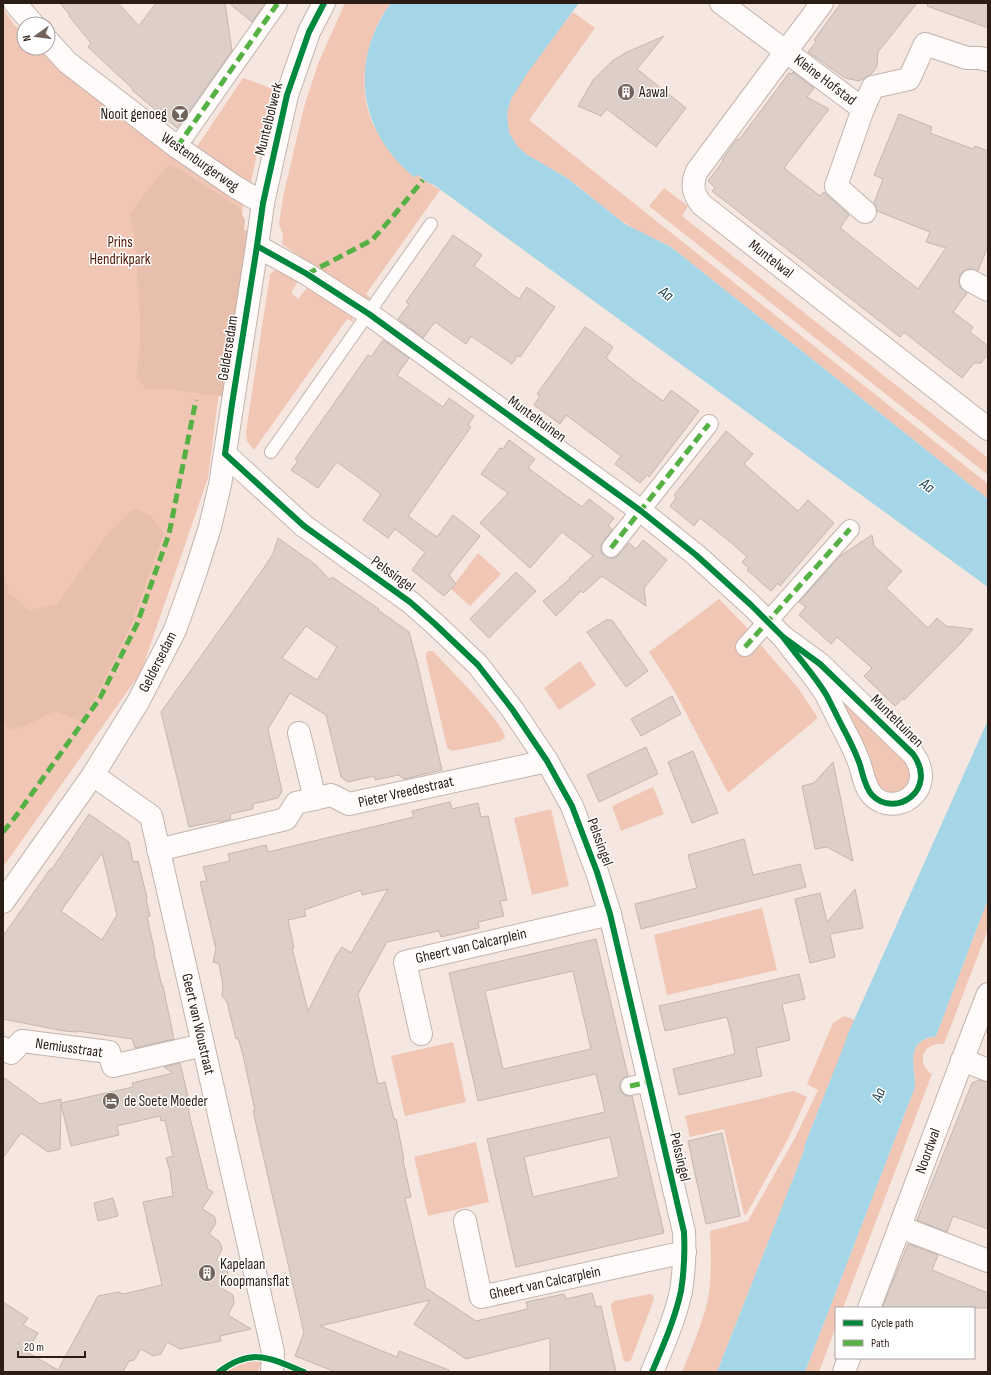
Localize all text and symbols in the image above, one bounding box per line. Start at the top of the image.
north arrow [16,16,56,56]
text: N [20,34,34,43]
street label: Kleine Hofstad [790,50,860,110]
street label: Muntelbolwerk [251,80,287,158]
building icon: Aawal [616,82,636,102]
place label: Aawal [638,83,668,102]
bar icon: Nooit genoeg [170,104,190,124]
place label: Nooit genoeg [101,105,167,124]
street label: Westenburgerweg [157,128,243,196]
park label: Prins Hendrikpark [89,233,151,269]
street label: Muntelwal [745,236,797,282]
water label: Aa [654,282,677,306]
street label: Geldersedam [213,314,243,382]
street label: Munteltuinen [504,391,570,447]
water label: Aa [915,474,938,498]
street label: Pelssingel [367,552,419,596]
street label: Geldersedam [135,628,181,696]
street label: Munteltuinen [866,690,928,752]
street label: Pieter Vreedestraat [356,772,456,812]
street label: Pelssingel [583,815,617,869]
street label: Gheert van Calcarplein [414,924,528,968]
street label: Geert van Woustraat [177,972,219,1077]
street label: Nemiusstraat [34,1034,104,1062]
water label: Aa [867,1085,890,1106]
hotel icon: de Soete Moeder [101,1091,121,1111]
place label: de Soete Moeder [124,1092,209,1111]
street label: Noordwal [911,1126,945,1176]
street label: Pelssingel [665,1131,695,1183]
place label: Kapelaan Koopmansflat [220,1255,290,1291]
street label: Gheert van Calcarplein [488,1262,602,1304]
building icon: Kapelaan Koopmansflat [197,1263,217,1283]
legend [835,1307,975,1359]
text: Cycle path [871,1316,913,1331]
scale bar [18,1333,85,1359]
text: Path [871,1336,889,1351]
text: 20 m [24,1340,44,1355]

